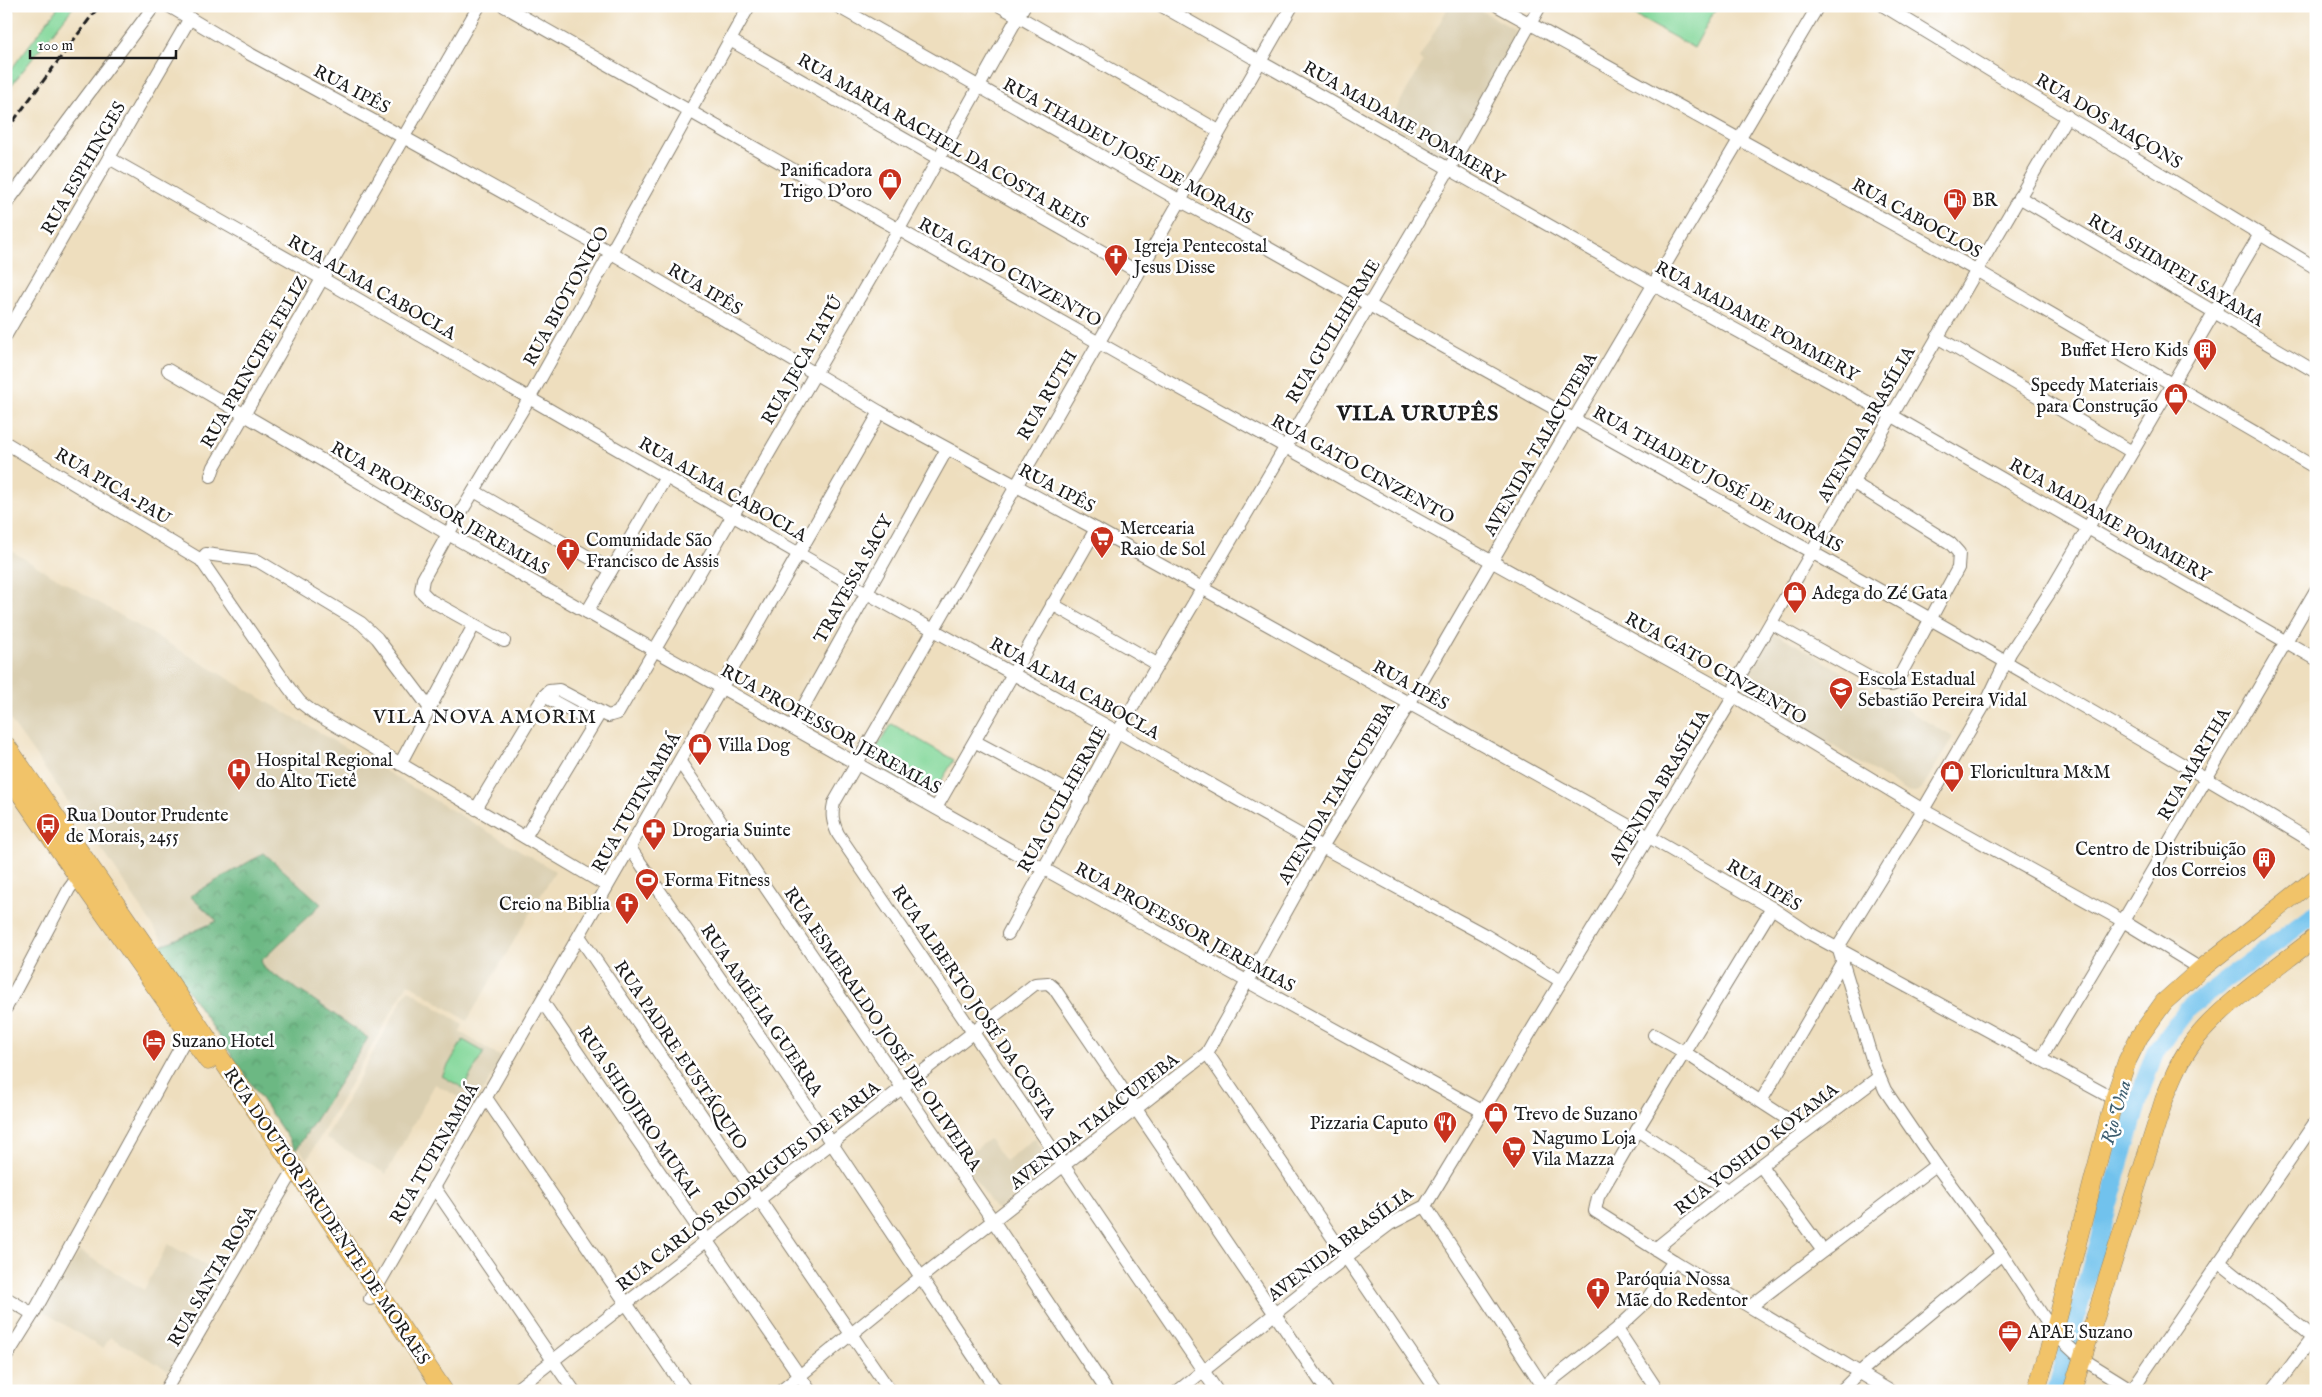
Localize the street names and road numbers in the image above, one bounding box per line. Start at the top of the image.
street label: RUA MARIA RACHEL DA COSTA REIS [793,49,1092,235]
street label: RUA MADAME POMMERY [1298,57,1509,192]
street label: RUA IPÊS [309,59,394,120]
street label: RUA DOS MAÇONS [2031,69,2186,175]
street label: RUA THADEU JOSÉ DE MORAIS [998,72,1257,231]
street label: RUA ESPHINGES [37,98,132,240]
street label: RUA CABOCLOS [1847,174,1985,265]
street label: RUA SHIMPEI SAYAMA [2083,209,2268,334]
street label: RUA GATO CINZENTO [913,213,1105,333]
street label: RUA BIOTONICO [519,223,615,371]
street label: RUA ALMA CABOCLA [283,231,460,346]
street label: RUA GUILHERME [1282,255,1386,408]
street label: RUA IPÊS [663,257,747,322]
street label: RUA MADAME POMMERY [1650,257,1863,388]
street label: RUA PRINCIPE FELIZ [197,272,314,453]
street label: RUA JECA TATÚ [756,291,850,429]
street label: AVENIDA BRASÍLIA [1811,341,1922,508]
street label: RUA RUTH [1013,346,1083,445]
street label: AVENIDA TAIACUPEBA [1479,348,1604,542]
street label: RUA THADEU JOSÉ DE MORAIS [1588,400,1847,559]
street label: RUA GATO CINZENTO [1266,410,1458,530]
street label: RUA ALMA CABOCLA [634,433,811,548]
street label: RUA PROFESSOR JEREMIAS [326,437,553,581]
street label: RUA PICA-PAU [50,444,175,531]
street label: RUA MADAME POMMERY [2004,454,2215,589]
street label: RUA IPÊS [1014,458,1099,519]
street label: TRAVESSA SACY [810,511,899,648]
street label: RUA GATO CINZENTO [1620,608,1810,731]
street label: RUA ALMA CABOCLA [985,633,1164,746]
street label: RUA IPÊS [1368,654,1453,717]
street label: RUA PROFESSOR JEREMIAS [716,660,945,801]
street label: AVENIDA TAIACUPEBA [1273,698,1401,890]
street label: RUA MARTHA [2154,703,2237,825]
street label: AVENIDA BRASÍLIA [1603,705,1716,870]
street label: RUA GUILHERME [1013,722,1113,877]
street label: RUA TUPINAMBÁ [586,727,687,877]
street label: RUA IPÊS [1722,853,1806,918]
street label: RUA PROFESSOR JEREMIAS [1070,858,1299,999]
street label: RUA ALBERTO JOSÉ DA COSTA [886,880,1062,1125]
street label: RUA ESMERALDO JOSÉ DE OLIVEIRA [778,882,988,1177]
street label: RUA AMÉLIA GUERRA [694,919,829,1102]
street label: RUA PADRE EUSTÁQUIO [608,956,753,1155]
street label: RUA SHIOJIRO MUKAI [572,1022,704,1203]
street label: AVENIDA TAIACUPEBA [1005,1048,1185,1196]
street label: RUA DOUTOR PRUDENTE DE MORAES [217,1064,434,1370]
street label: RUA CARLOS RODRIGUES DE FARIA [612,1076,886,1297]
street label: RUA TUPINAMBÁ [384,1078,485,1228]
street label: RUA YOSHIO KOYAMA [1670,1078,1844,1221]
street label: AVENIDA BRASÍLIA [1262,1181,1419,1308]
street label: RUA SANTA ROSA [164,1201,263,1351]

